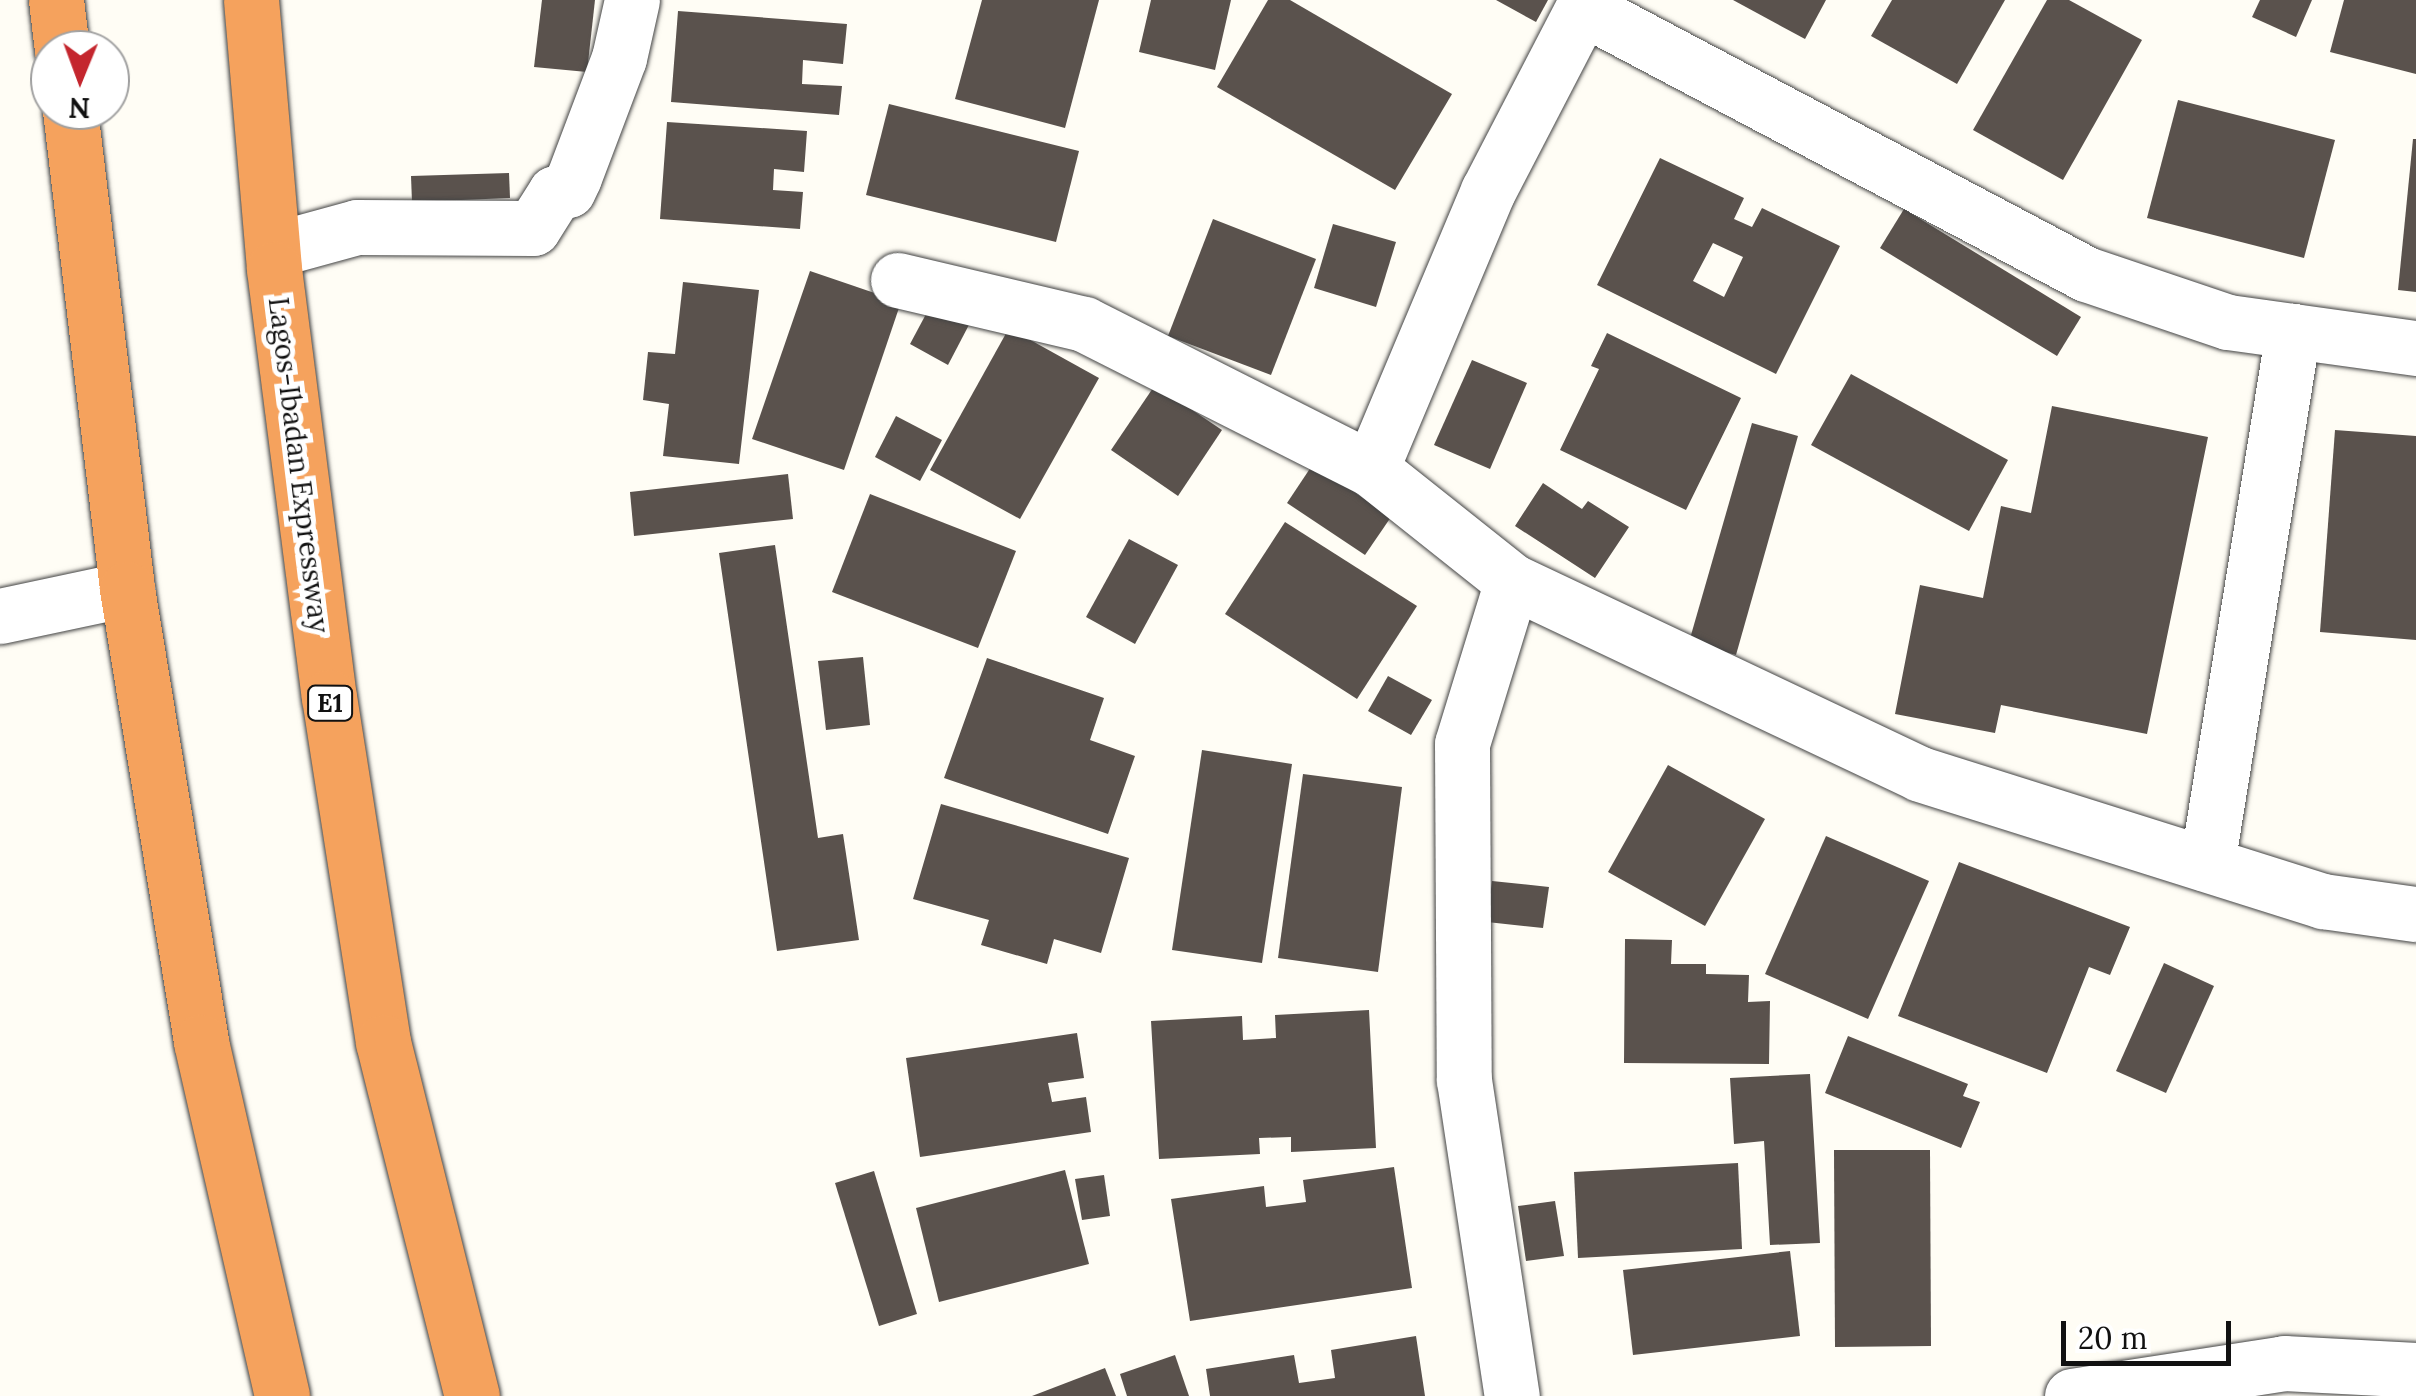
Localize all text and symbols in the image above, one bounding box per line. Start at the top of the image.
north arrow [30,30,130,130]
text: N [68,90,91,126]
street label: Lagos-Ibadan Expressway [262,295,336,635]
road number: E1 [305,683,355,723]
scale bar [2066,1301,2236,1363]
text: 20 m [2078,1319,2147,1357]

